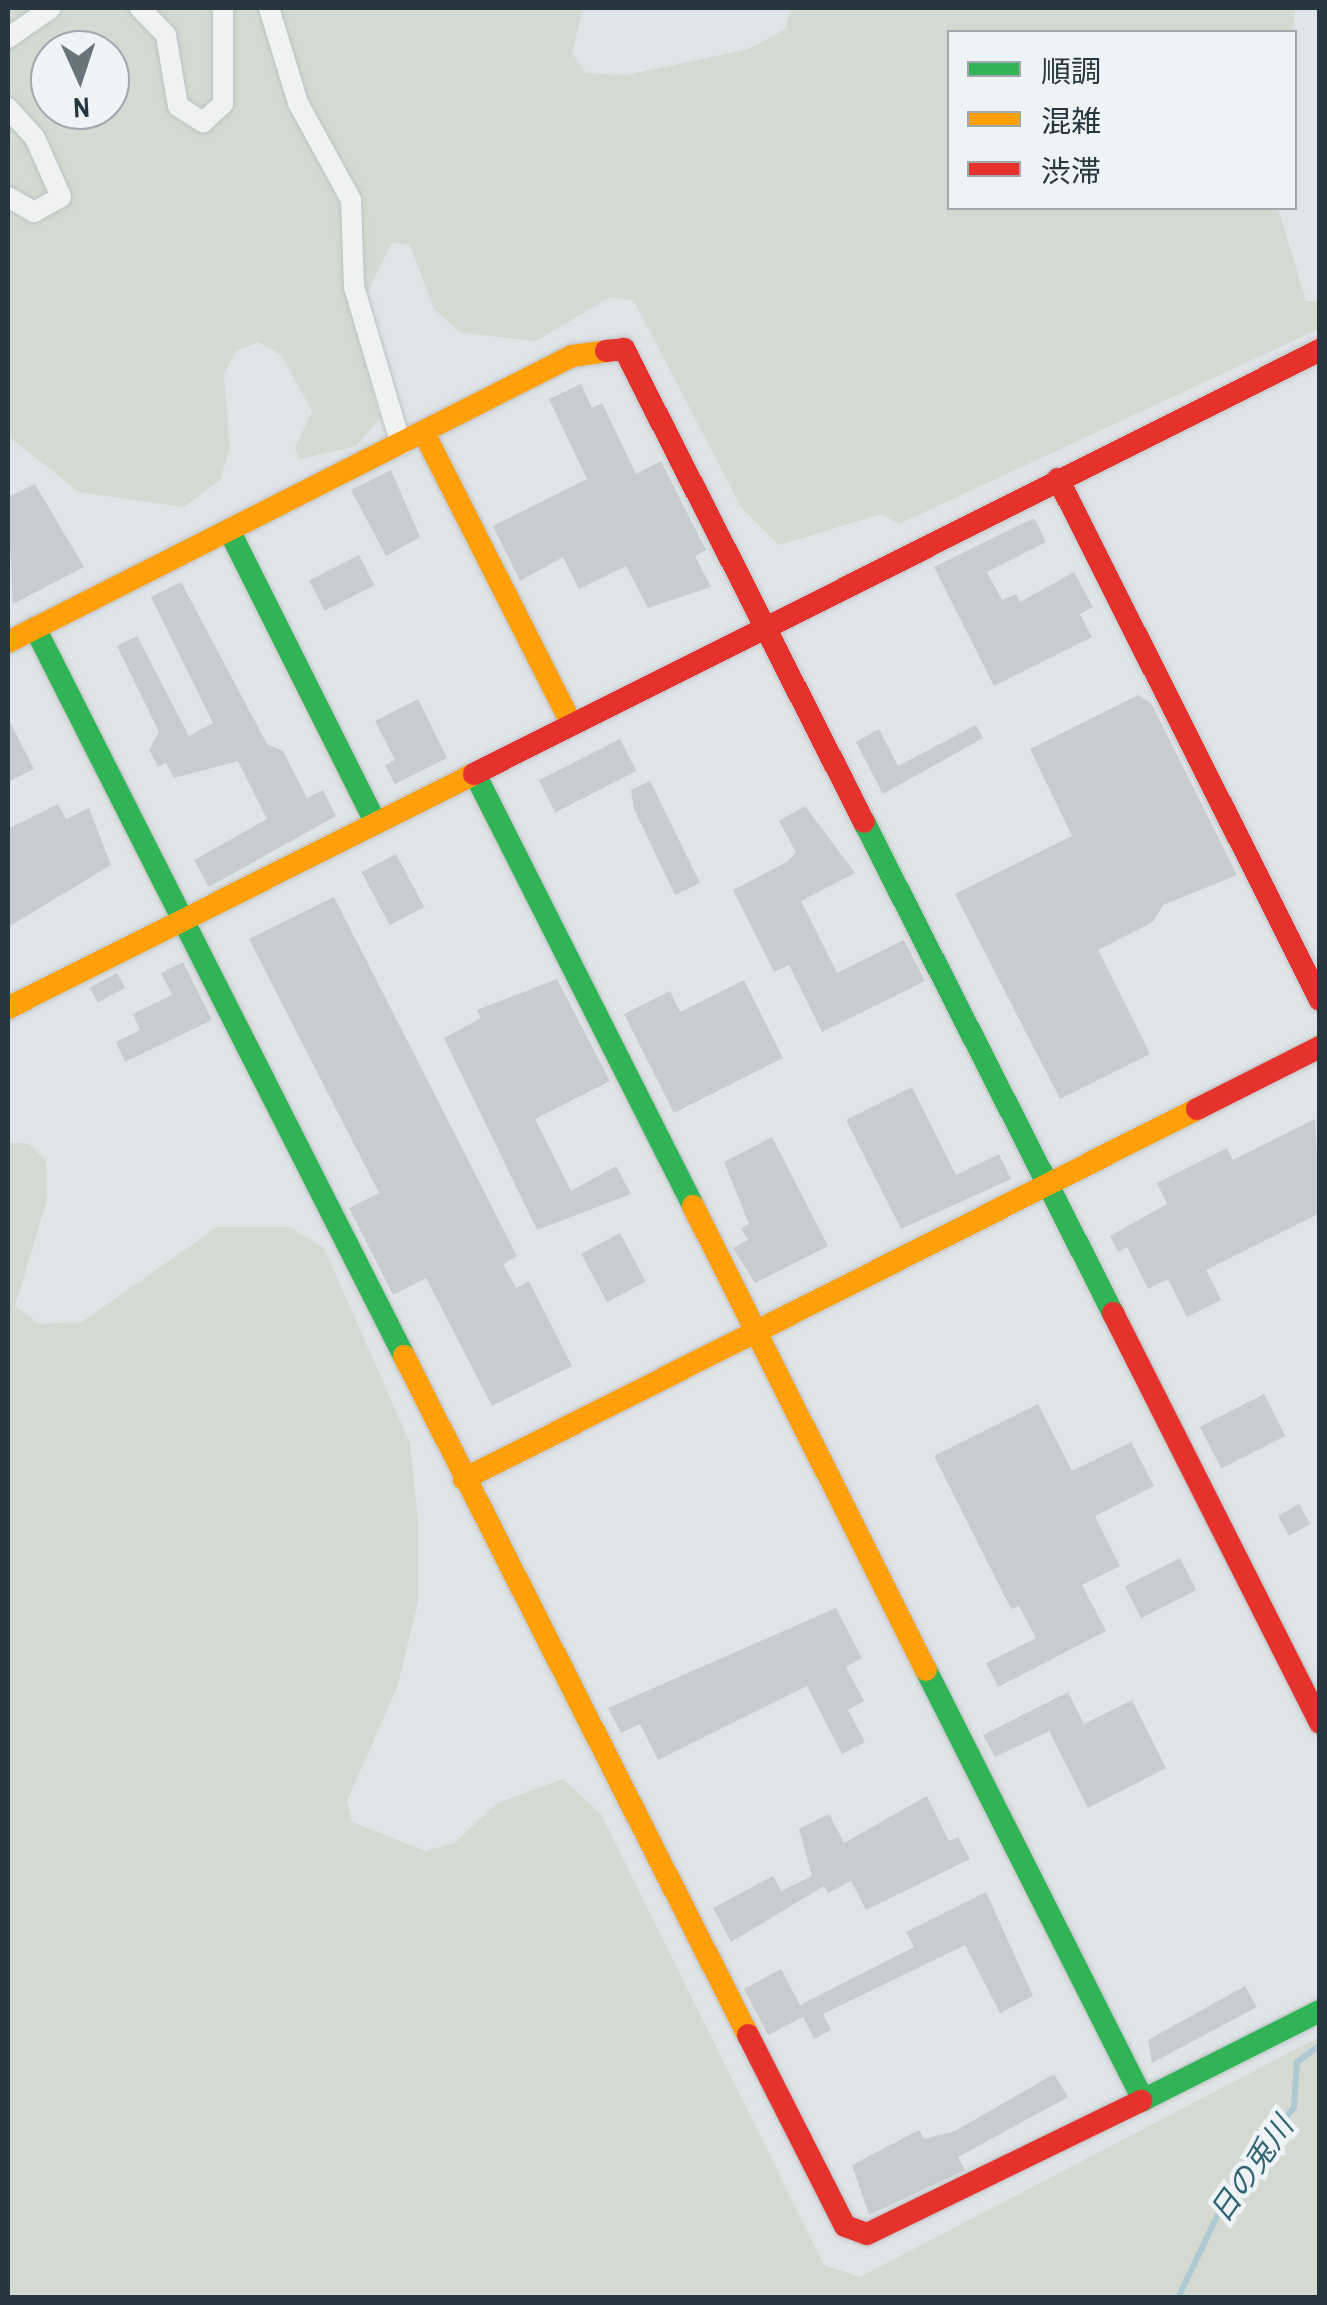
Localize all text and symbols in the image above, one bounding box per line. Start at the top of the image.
north arrow [30,30,130,130]
legend [947,30,1297,210]
text: 順調 [1041,51,1101,91]
text: N [72,89,91,127]
text: 混雑 [1041,101,1101,141]
text: 渋滞 [1041,151,1101,191]
water label: 日の兎川 [1202,2110,1300,2228]

